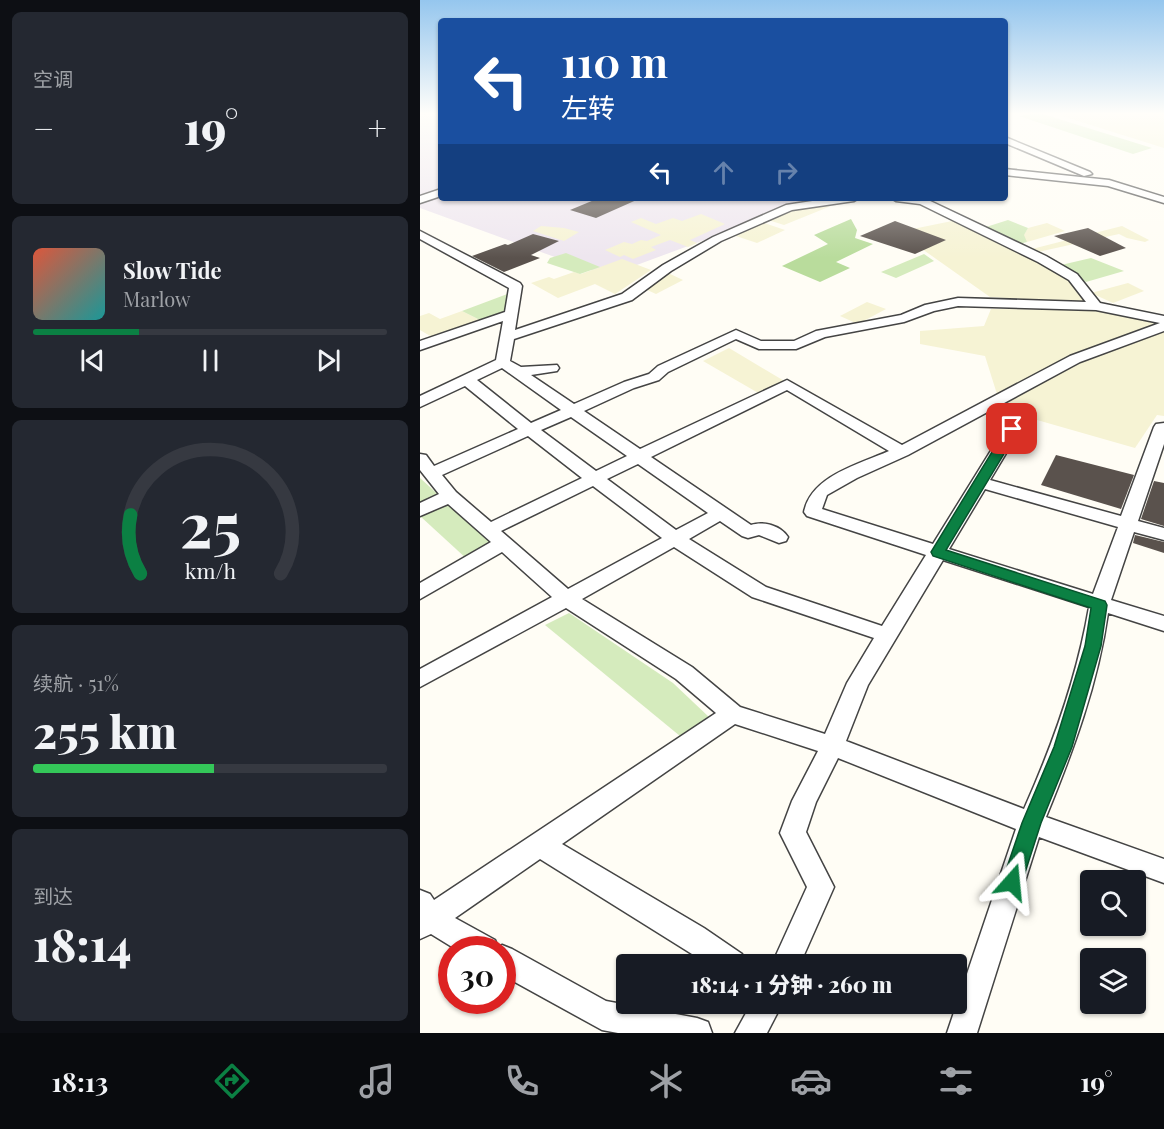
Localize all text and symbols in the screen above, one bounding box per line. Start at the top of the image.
text: 110 m [561,33,668,89]
icon: left [462,42,540,120]
text: 空调 [33,65,73,92]
text: 左转 [561,89,615,125]
text: 19° [184,96,238,156]
text: − [33,105,54,149]
text: + [368,105,387,149]
icon: left [644,156,677,189]
icon: ahead [707,156,740,189]
icon: right [770,156,803,189]
text: Slow Tide [123,255,222,285]
text: Marlow [123,285,191,312]
icon: previous [76,344,109,377]
icon: pause [194,344,227,377]
icon: next [312,344,345,377]
pin [986,403,1037,454]
icon: arrive [995,412,1028,445]
text: 25 [179,480,241,564]
text: km/h [184,556,236,584]
text: 续航 · 51% [33,669,119,696]
text: 255 km [33,700,177,760]
position arrow [980,850,1044,914]
map controls [1080,870,1146,1014]
button: search [1080,870,1146,936]
text: 到达 [33,882,73,909]
text: 18:14 [33,913,131,973]
speed limit sign: 30 [438,936,516,1014]
button: layers [1080,948,1146,1014]
text: 18:14 · 1 分钟 · 260 m [691,969,892,999]
icon: directions [211,1060,253,1102]
icon: music [356,1060,398,1102]
icon: phone [501,1060,543,1102]
icon: climate [645,1060,687,1102]
icon: car [790,1060,832,1102]
icon: filters [935,1060,977,1102]
text: 18:13 [51,1063,108,1099]
text: 19° [1080,1063,1113,1099]

